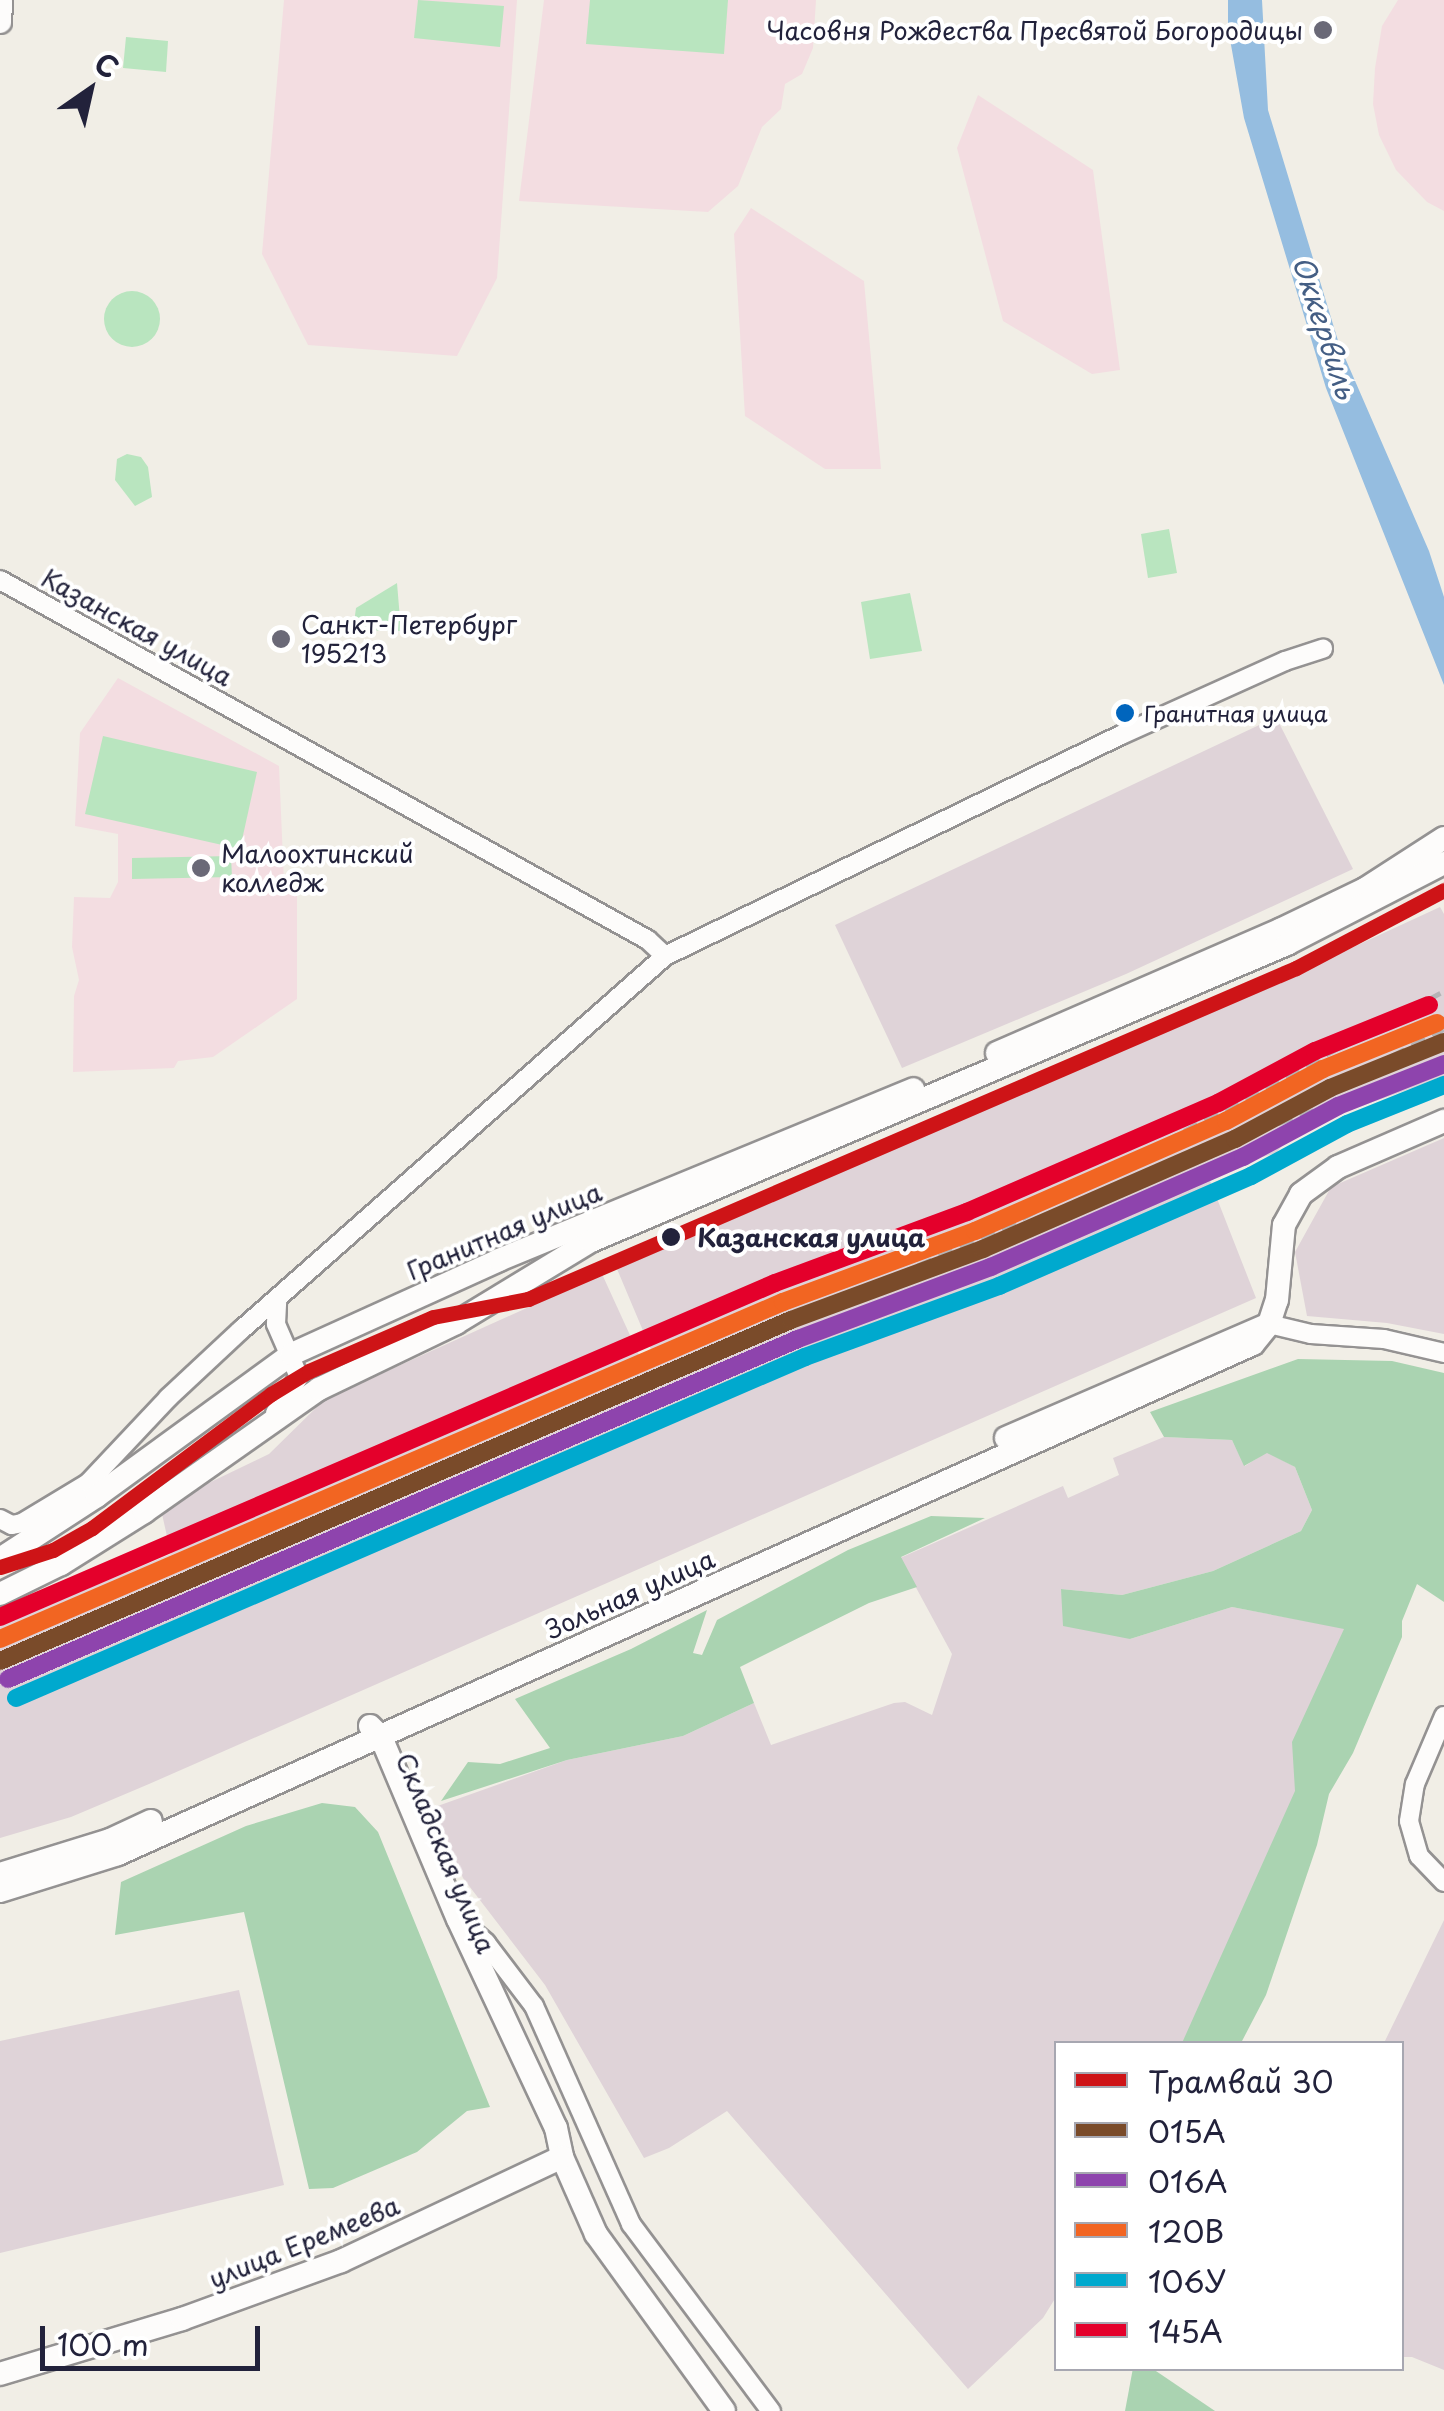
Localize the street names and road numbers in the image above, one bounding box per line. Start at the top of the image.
street label: Казанская улица [36,562,238,692]
street label: Гранитная улица [401,1176,607,1286]
street label: Зольная улица [540,1543,720,1645]
street label: Складская улица [390,1748,502,1958]
street label: улица Еремеева [204,2190,404,2294]

